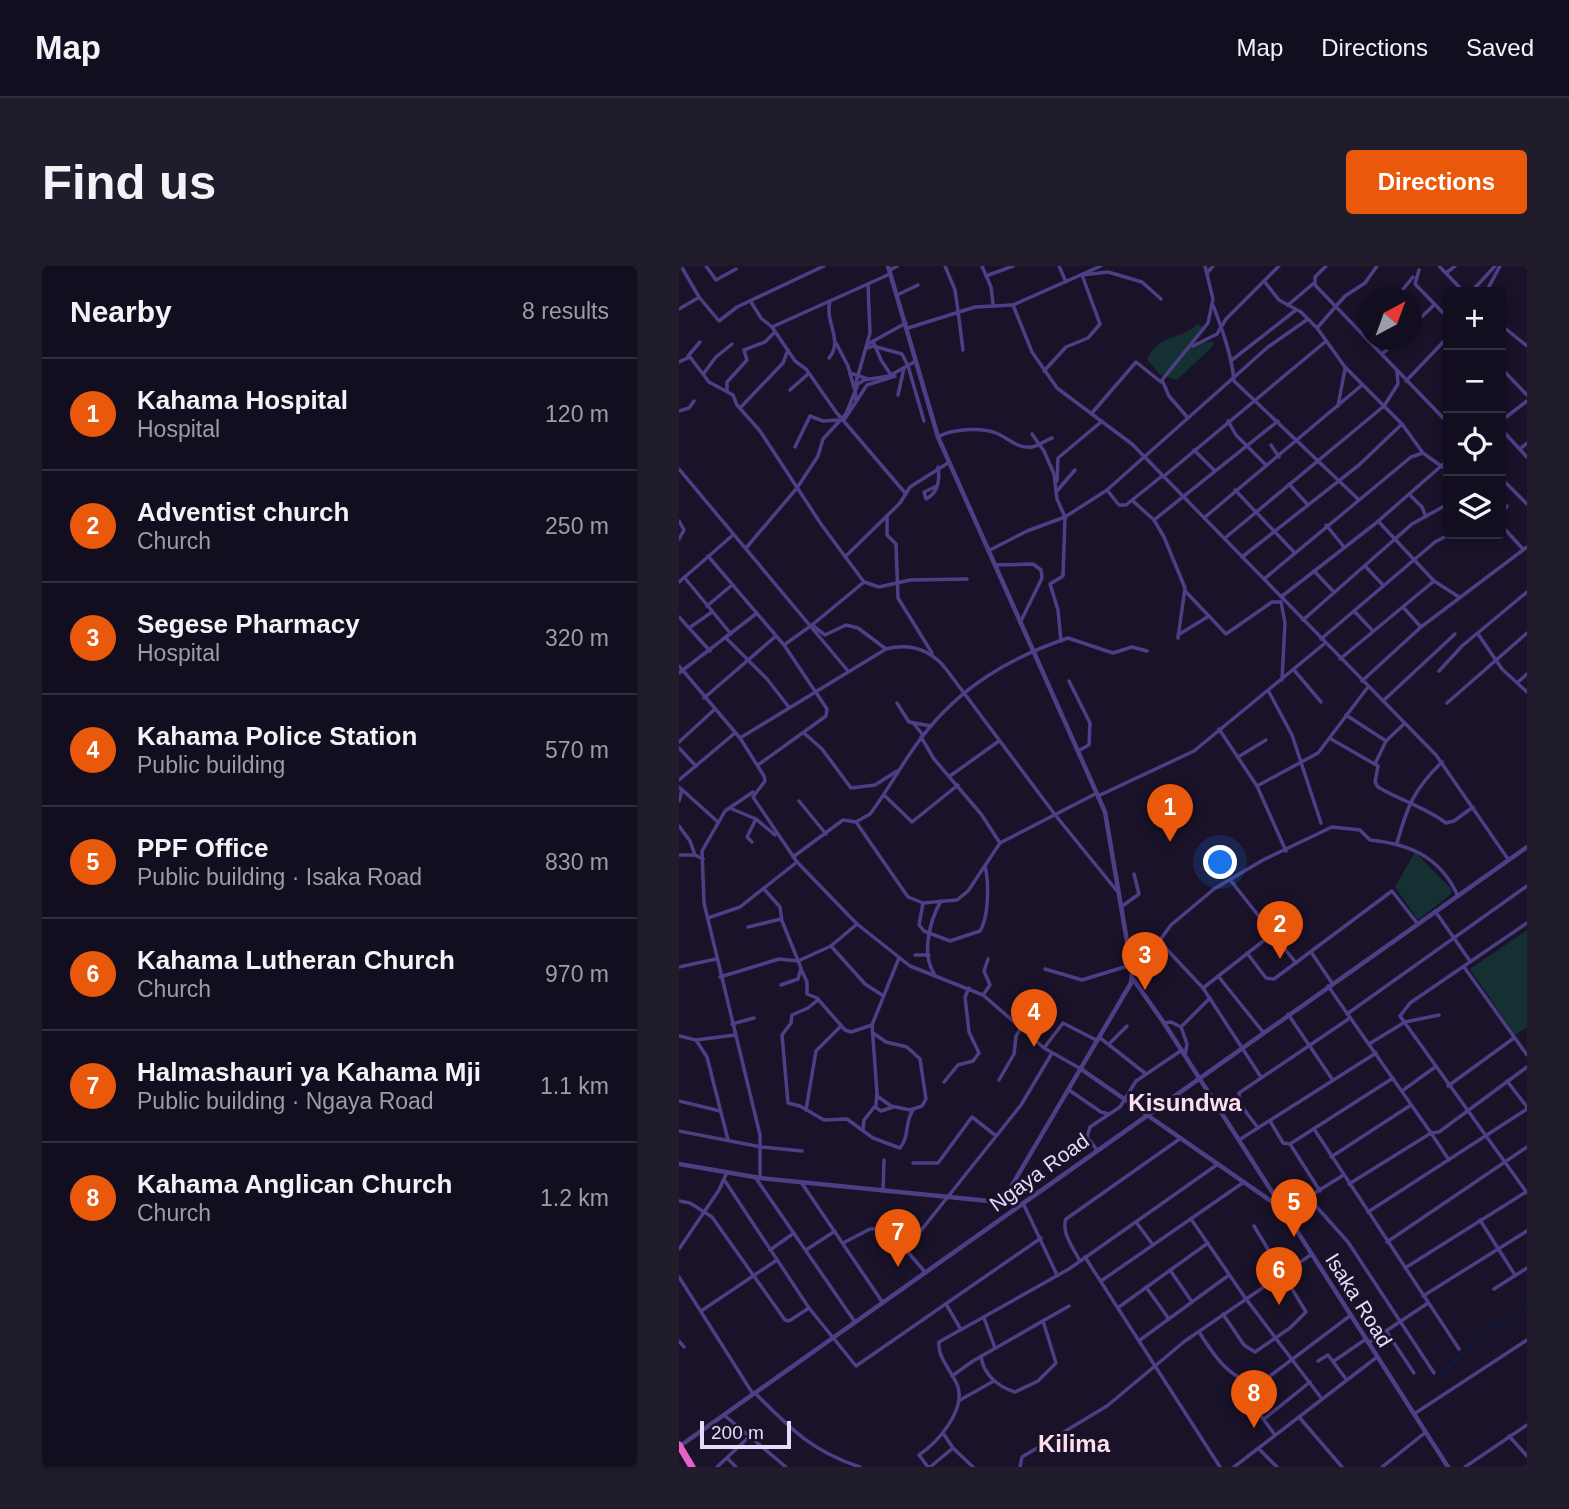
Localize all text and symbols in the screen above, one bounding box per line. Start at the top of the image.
text: Map [35,29,101,66]
text: Map [1237,34,1283,61]
text: Directions [1321,34,1428,61]
text: Saved [1466,34,1534,61]
button: Directions [1346,150,1527,214]
text: Find us [42,155,216,209]
north arrow [1359,287,1422,350]
map controls [1443,287,1506,539]
button: + [1443,287,1506,350]
text: Nearby [70,295,172,328]
text: 8 results [522,298,609,324]
button: − [1443,350,1506,413]
text: Kahama Hospital [137,385,348,415]
text: 1 [87,401,99,427]
text: 120 m [545,401,609,427]
button: locate [1443,413,1506,476]
text: Hospital [137,416,220,442]
button: layers [1443,476,1506,539]
text: Adventist church [137,497,349,527]
text: 2 [87,513,99,539]
text: 250 m [545,513,609,539]
text: Church [137,528,211,554]
text: Segese Pharmacy [137,609,360,639]
text: 3 [87,625,99,651]
text: 320 m [545,625,609,651]
text: Hospital [137,640,220,666]
text: Kahama Police Station [137,721,417,751]
text: 4 [87,737,99,763]
text: 570 m [545,737,609,763]
text: Public building [137,752,285,778]
pin: 1 [1147,784,1193,842]
text: PPF Office [137,833,268,863]
your location [1203,845,1237,879]
text: 5 [87,849,99,875]
text: 830 m [545,849,609,875]
text: Public building · Isaka Road [137,864,422,890]
pin: 2 [1257,901,1303,959]
pin: 3 [1122,932,1168,990]
text: Kahama Lutheran Church [137,945,455,975]
text: 6 [87,961,99,987]
text: 970 m [545,961,609,987]
text: Church [137,976,211,1002]
pin: 4 [1011,989,1057,1047]
text: Halmashauri ya Kahama Mji [137,1057,481,1087]
text: 7 [87,1073,99,1099]
text: 1.1 km [540,1073,609,1099]
text: Public building · Ngaya Road [137,1088,434,1114]
district label: Kisundwa [1128,1089,1242,1116]
street label: Ngaya Road [985,1128,1093,1216]
text: Kahama Anglican Church [137,1169,452,1199]
pin: 5 [1271,1179,1317,1237]
text: 8 [87,1185,99,1211]
text: 1.2 km [540,1185,609,1211]
text: Church [137,1200,211,1226]
pin: 7 [875,1209,921,1267]
pin: 6 [1256,1247,1302,1305]
street label: Isaka Road [1321,1249,1397,1351]
pin: 8 [1231,1370,1277,1428]
scale bar [700,1418,791,1450]
text: 200 m [711,1422,764,1443]
district label: Kilima [1038,1430,1111,1457]

